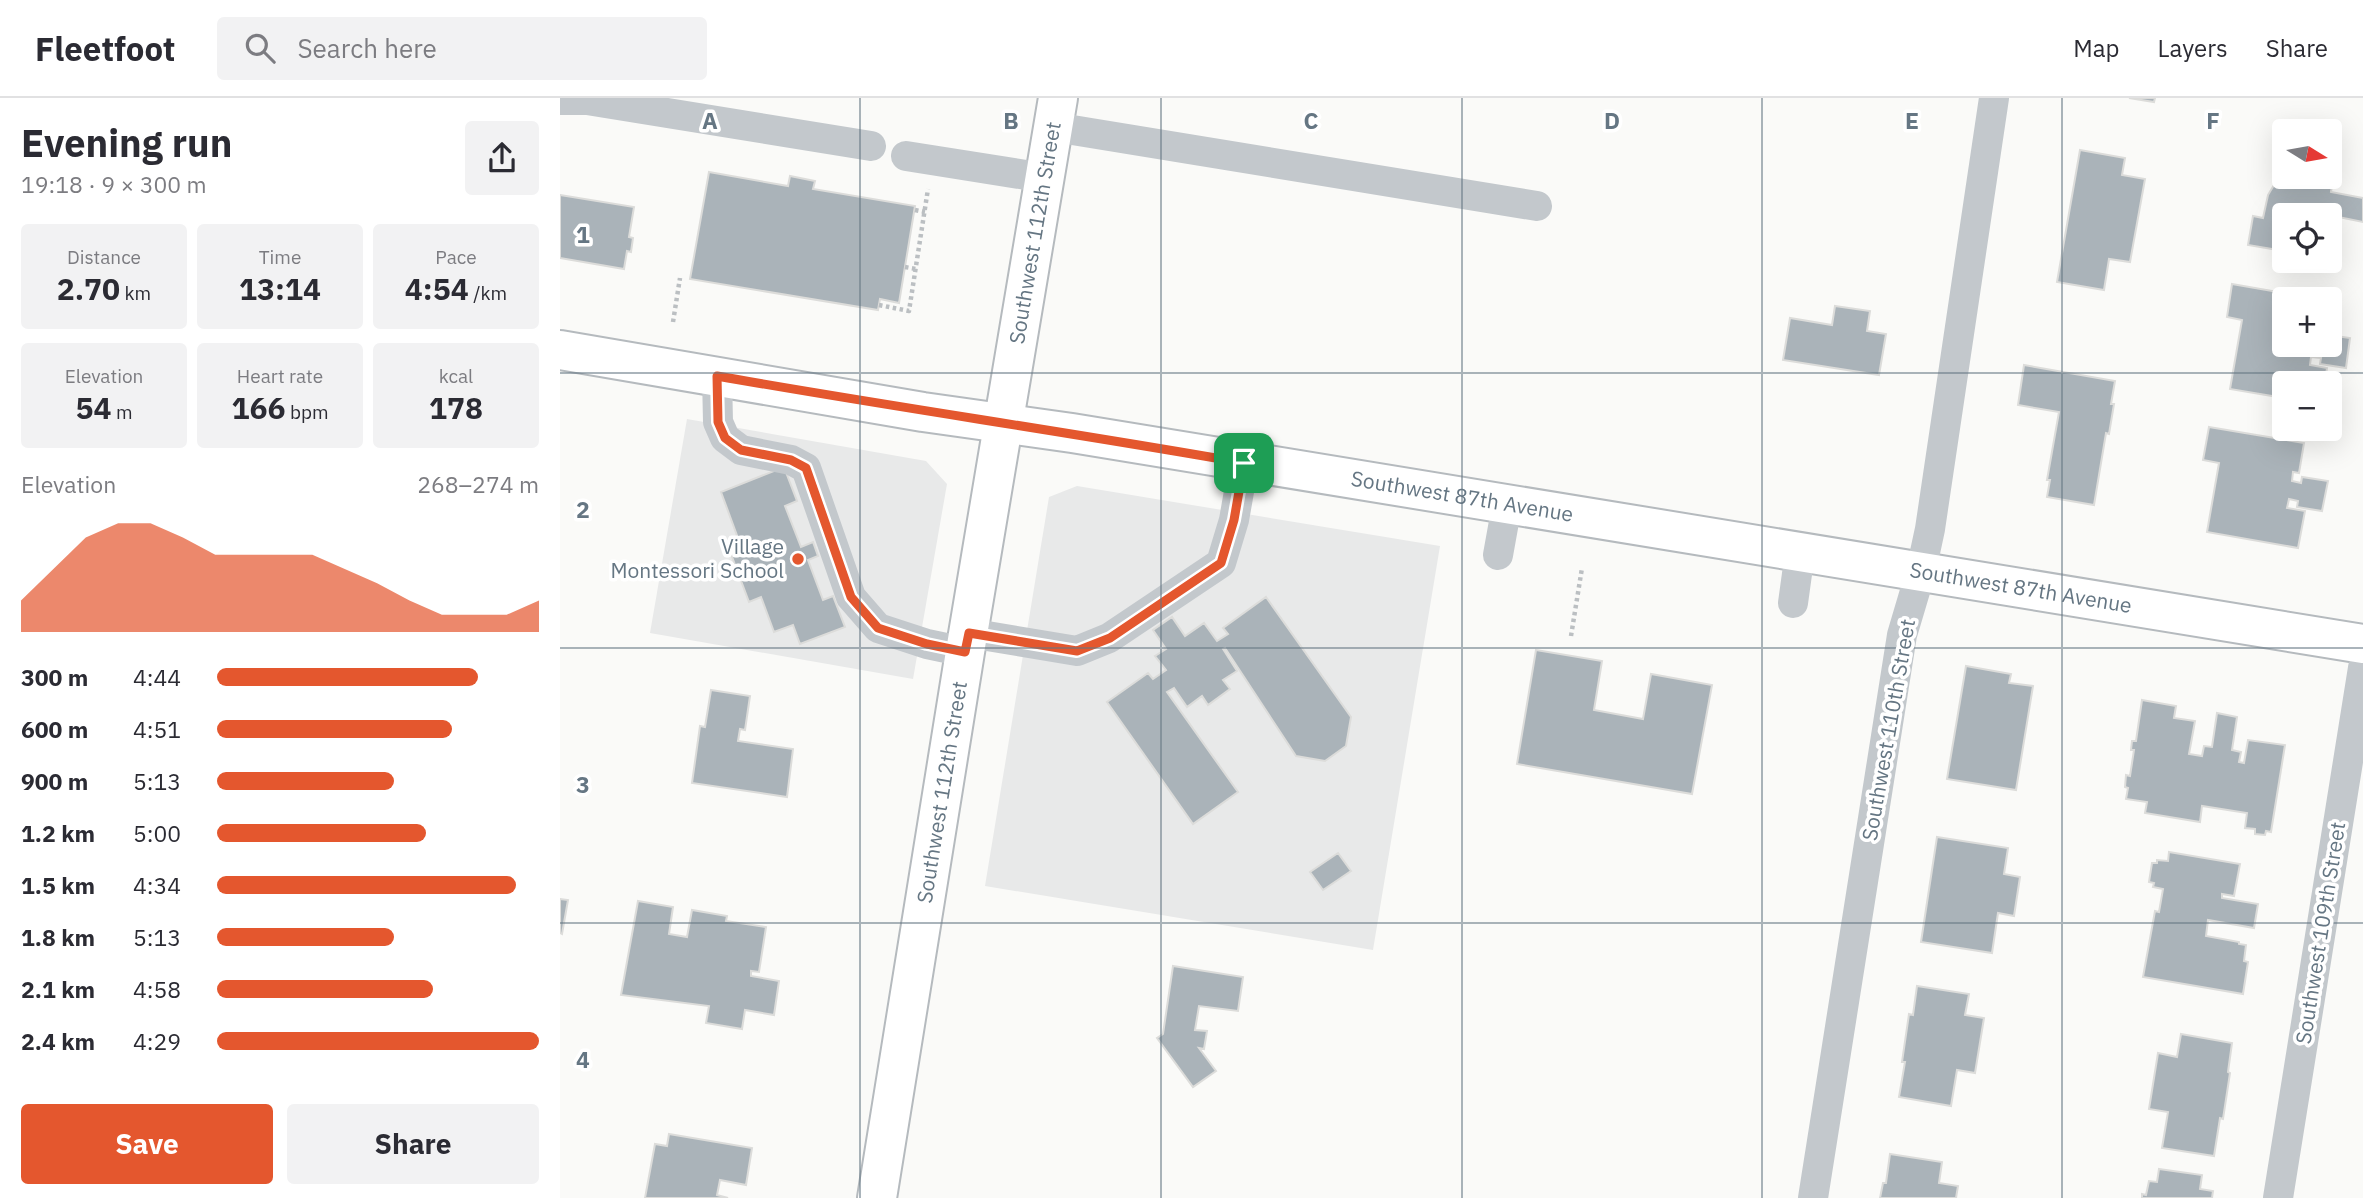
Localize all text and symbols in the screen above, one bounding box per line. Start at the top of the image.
search box [217,17,707,80]
text: Fleetfoot [35,27,175,70]
icon: search [241,29,279,67]
text: Search here [297,31,437,65]
text: Map [2073,32,2120,64]
text: Layers [2158,32,2228,64]
text: Share [2266,32,2328,64]
text: A [702,105,718,135]
text: B [1003,105,1019,135]
text: C [1304,105,1319,135]
text: D [1604,105,1620,135]
text: E [1905,105,1919,135]
text: F [2206,105,2220,135]
text: Evening run [21,118,232,167]
north arrow [2272,119,2342,189]
map controls [2272,119,2342,441]
street label: Southwest 112th Street [1002,120,1067,346]
button: share [465,121,539,195]
text: 19:18 · 9 × 300 m [21,169,207,199]
button: locate [2272,203,2342,273]
text: 1 [576,219,590,249]
text: Distance [67,245,141,269]
text: Time [259,245,301,269]
text: Pace [435,245,477,269]
text: 2.70 [57,269,120,308]
text: 13:14 [239,269,321,308]
text: 4:54 [405,269,469,308]
text: km [120,281,151,305]
text: /km [469,281,507,305]
button: + [2272,287,2342,357]
text: Elevation [65,364,143,388]
text: Heart rate [237,364,323,388]
text: kcal [439,364,473,388]
button: − [2272,371,2342,441]
text: 54 [75,388,111,427]
text: 166 [231,388,285,427]
text: 178 [429,388,483,427]
text: m [111,400,133,424]
text: bpm [285,400,329,424]
pin [1214,433,1274,493]
icon: arrive [1225,444,1263,482]
street label: Southwest 87th Avenue [1349,464,1575,528]
text: Elevation [21,469,116,499]
text: 268–274 m [417,469,539,499]
text: 2 [576,494,590,524]
place label: Village Montessori School [611,532,784,584]
marker: Village Montessori School [790,551,806,567]
street label: Southwest 87th Avenue [1908,555,2134,619]
street label: Southwest 110th Street [1855,617,1921,843]
text: 300 m [21,662,88,692]
text: 4:44 [133,662,181,692]
street label: Southwest 112th Street [910,679,973,905]
text: 600 m [21,714,88,744]
text: 4:51 [133,714,181,744]
text: 900 m [21,766,88,796]
text: 5:13 [133,766,181,796]
text: 3 [576,769,590,799]
text: 1.2 km [21,818,95,848]
text: 5:00 [133,818,181,848]
street label: Southwest 109th Street [2289,820,2351,1046]
text: 1.5 km [21,870,95,900]
text: 4:34 [133,870,181,900]
text: 1.8 km [21,922,95,952]
text: 5:13 [133,922,181,952]
text: 2.1 km [21,974,95,1004]
text: 4:58 [133,974,181,1004]
text: 2.4 km [21,1026,95,1056]
text: 4:29 [133,1026,181,1056]
text: 4 [576,1044,590,1074]
button: Save [21,1104,273,1184]
button: Share [287,1104,539,1184]

